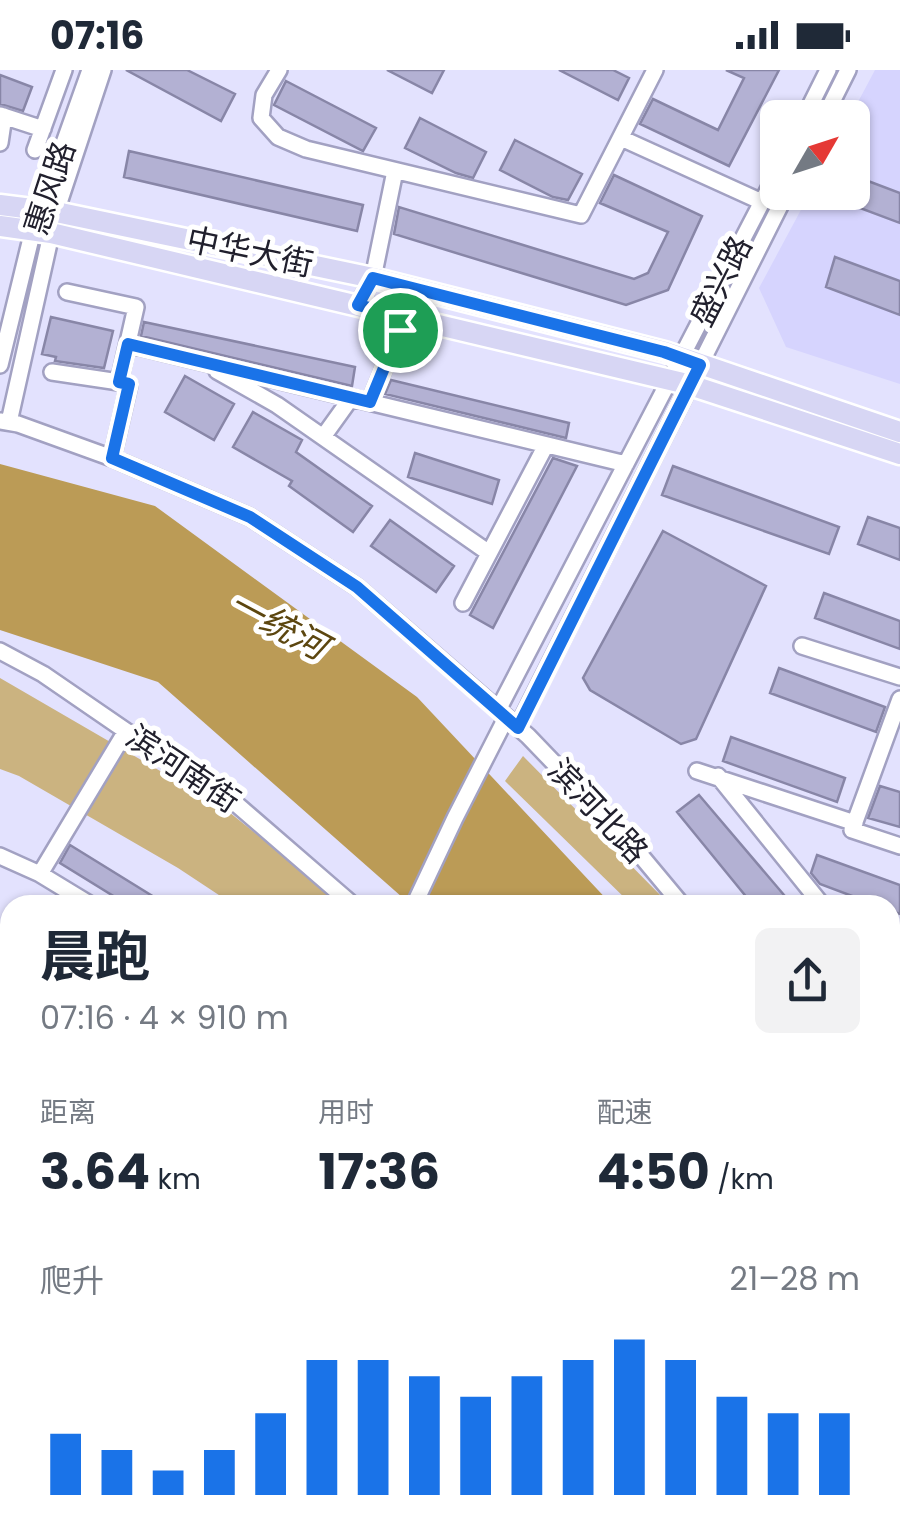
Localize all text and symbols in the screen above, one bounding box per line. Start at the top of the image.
text: 07:16 [50,9,144,62]
north arrow [760,100,870,210]
map controls [760,100,870,210]
street label: 惠风路 [13,135,86,240]
street label: 中华大街 [183,216,317,287]
street label: 盛兴路 [679,228,762,334]
pin [358,288,443,373]
icon: arrive [373,303,428,358]
water label: 一统河 [220,578,341,674]
street label: 滨河南街 [118,714,249,823]
street label: 滨河北路 [538,749,658,873]
text: 晨跑 [40,918,150,995]
button: share [755,928,860,1033]
text: 07:16 · 4 × 910 m [40,995,289,1040]
text: 距离 [40,1093,96,1132]
text: 用时 [318,1093,374,1132]
text: 配速 [597,1093,653,1132]
text: 3.64 [40,1136,150,1207]
text: 17:36 [318,1136,440,1207]
text: 4:50 [597,1136,710,1207]
text: km [150,1160,201,1199]
text: /km [710,1160,774,1199]
text: 21–28 m [730,1256,860,1301]
text: 爬升 [40,1258,104,1303]

